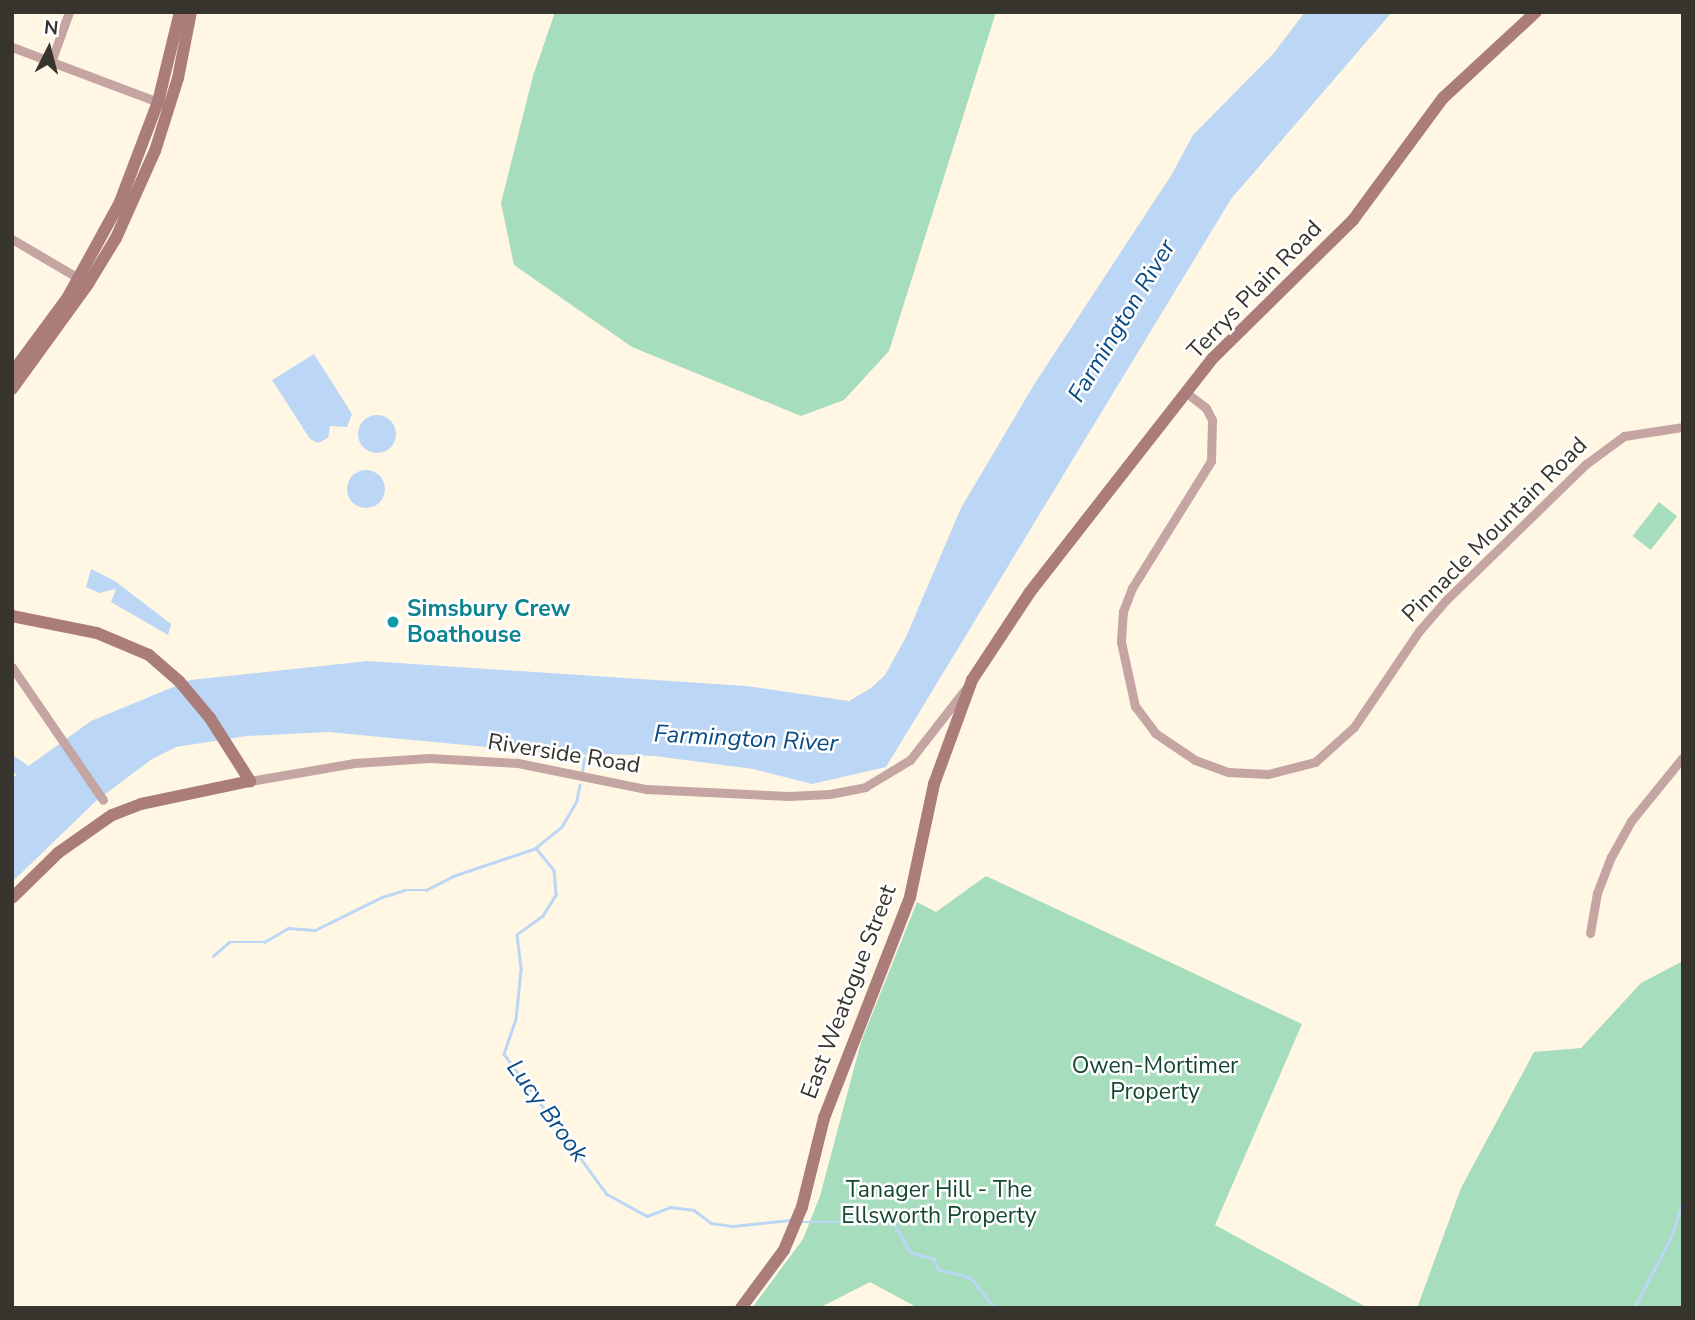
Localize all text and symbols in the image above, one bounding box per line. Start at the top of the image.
north arrow [14,14,84,84]
text: N [43,14,60,42]
street label: Terrys Plain Road [1182,215,1328,365]
water label: Farmington River [1062,235,1182,407]
street label: Pinnacle Mountain Road [1397,432,1593,628]
place label: Simsbury Crew Boathouse [407,595,570,649]
marker: Simsbury Crew Boathouse [385,614,401,630]
water label: Farmington River [653,720,839,758]
street label: Riverside Road [486,728,642,780]
street label: East Weatogue Street [795,881,903,1103]
park label: Owen-Mortimer Property [1072,1052,1238,1106]
water label: Lucy Brook [500,1054,594,1168]
park label: Tanager Hill - The Ellsworth Property [841,1176,1037,1230]

